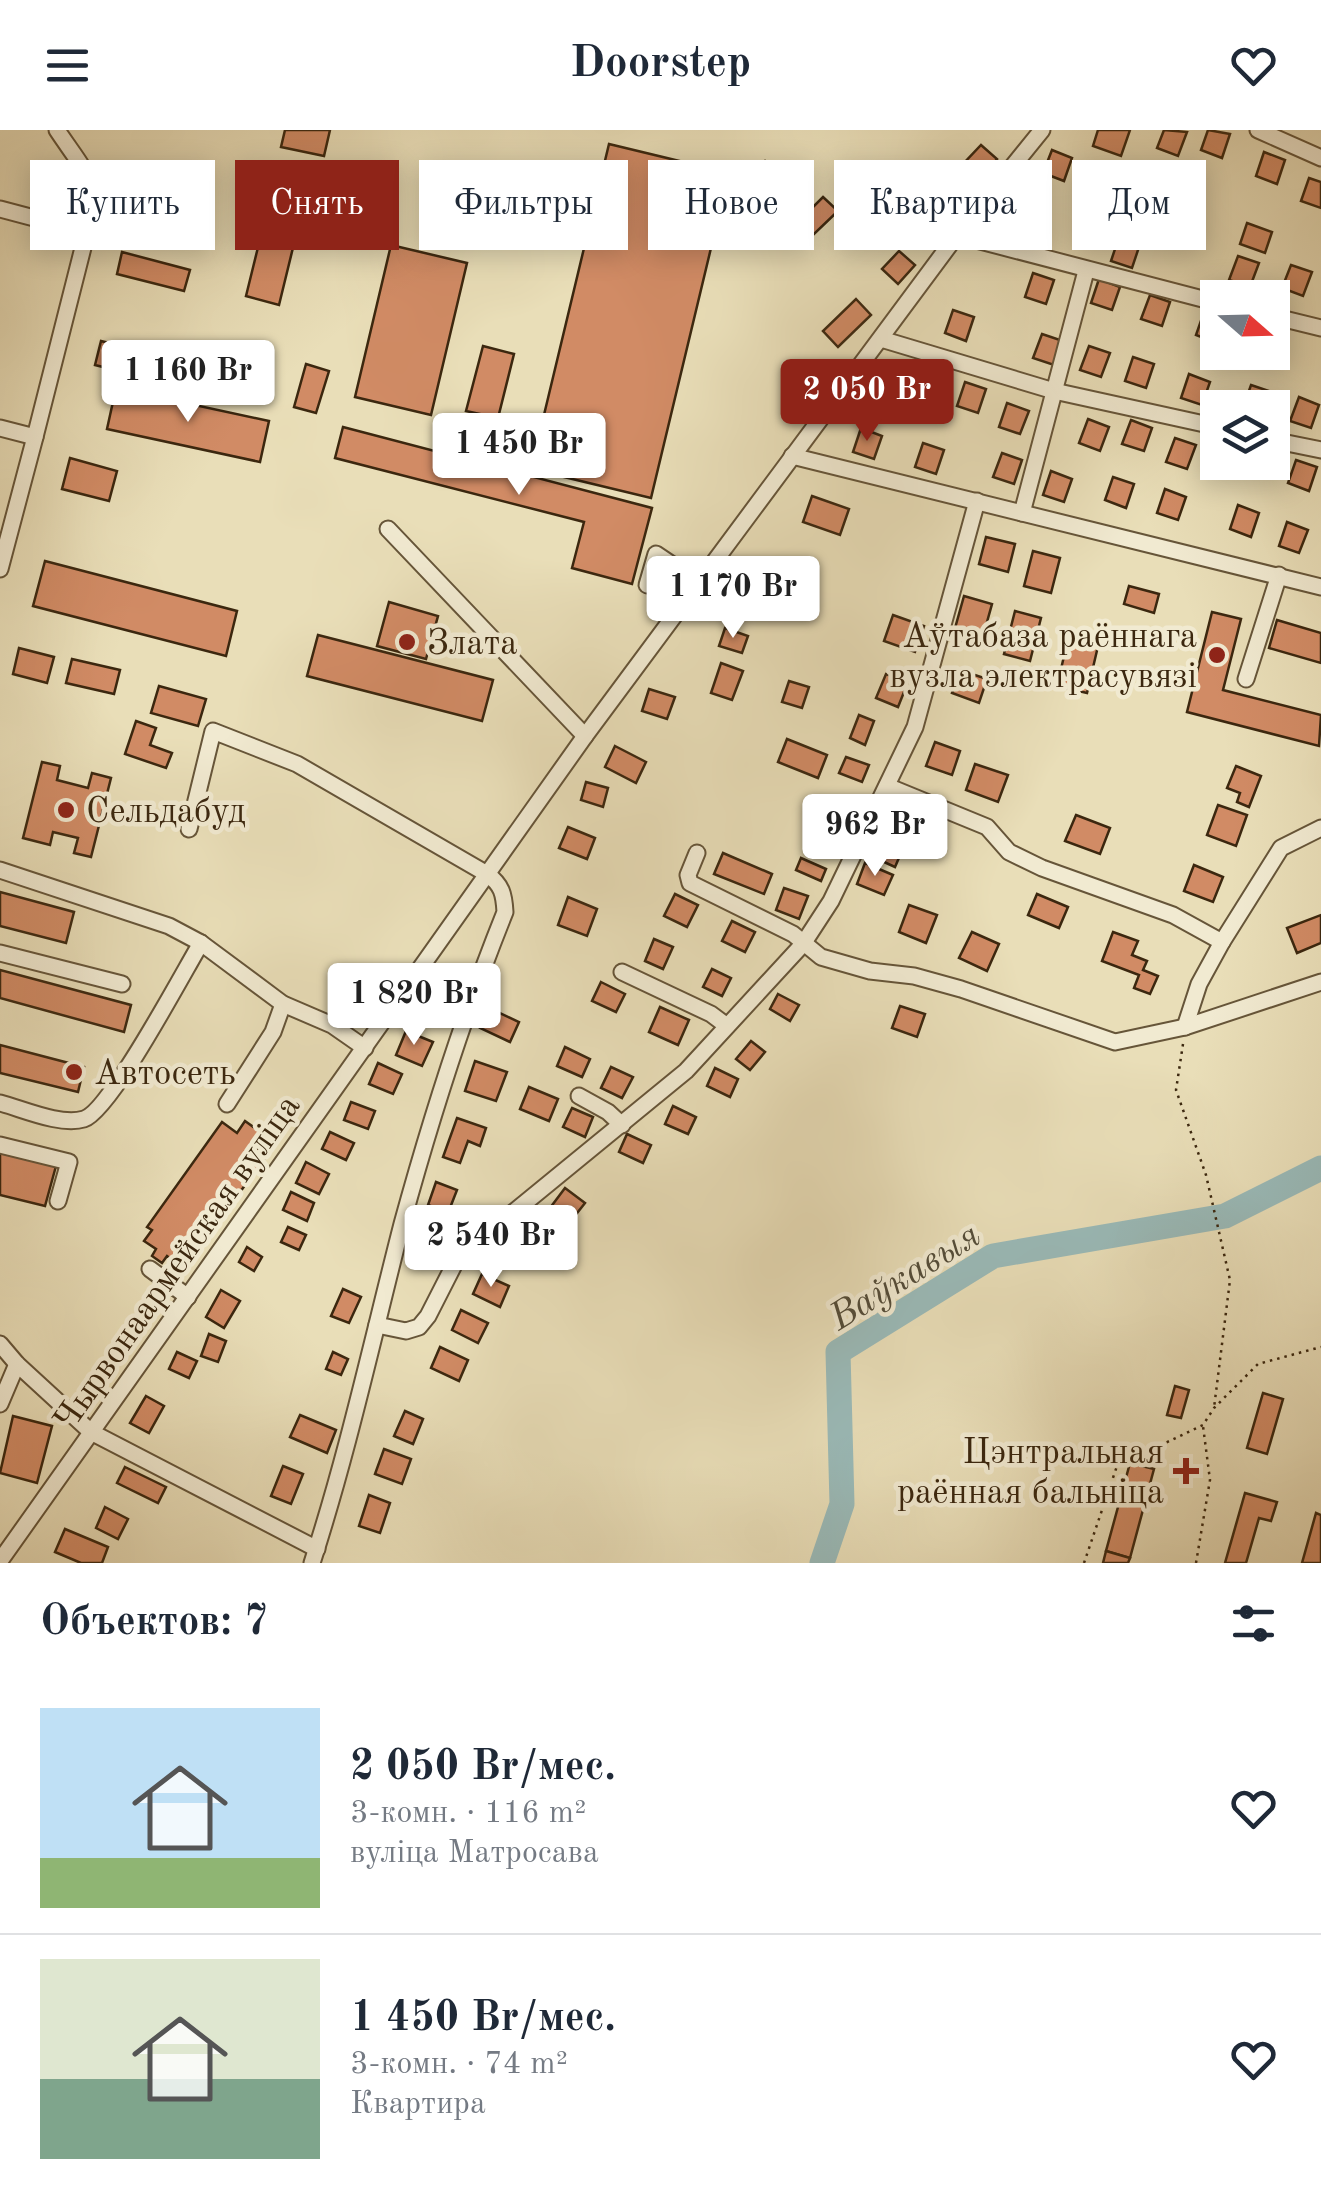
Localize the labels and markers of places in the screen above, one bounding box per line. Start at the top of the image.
pin: 1 160 Br [85,340,291,425]
pin: 2 050 Br [764,359,970,444]
pin: 1 450 Br [416,413,622,498]
pin: 1 170 Br [630,556,836,641]
place label: Аўтабаза раённага вузла электрасувязі [889,620,1197,695]
place label: Злата [427,627,518,662]
marker: Злата [396,631,418,653]
marker: Аўтабаза раённага вузла электрасувязі [1206,644,1228,666]
pin: 962 Br [794,794,956,879]
place label: Сельдабуд [86,795,245,830]
marker: Сельдабуд [55,799,77,821]
pin: 1 820 Br [311,963,517,1048]
place label: Автосеть [94,1057,236,1092]
marker: Автосеть [63,1061,85,1083]
pin: 2 540 Br [388,1205,594,1290]
place label: Цэнтральная раённая бальніца [897,1436,1164,1511]
marker: Цэнтральная раённая бальніца [1173,1458,1199,1484]

